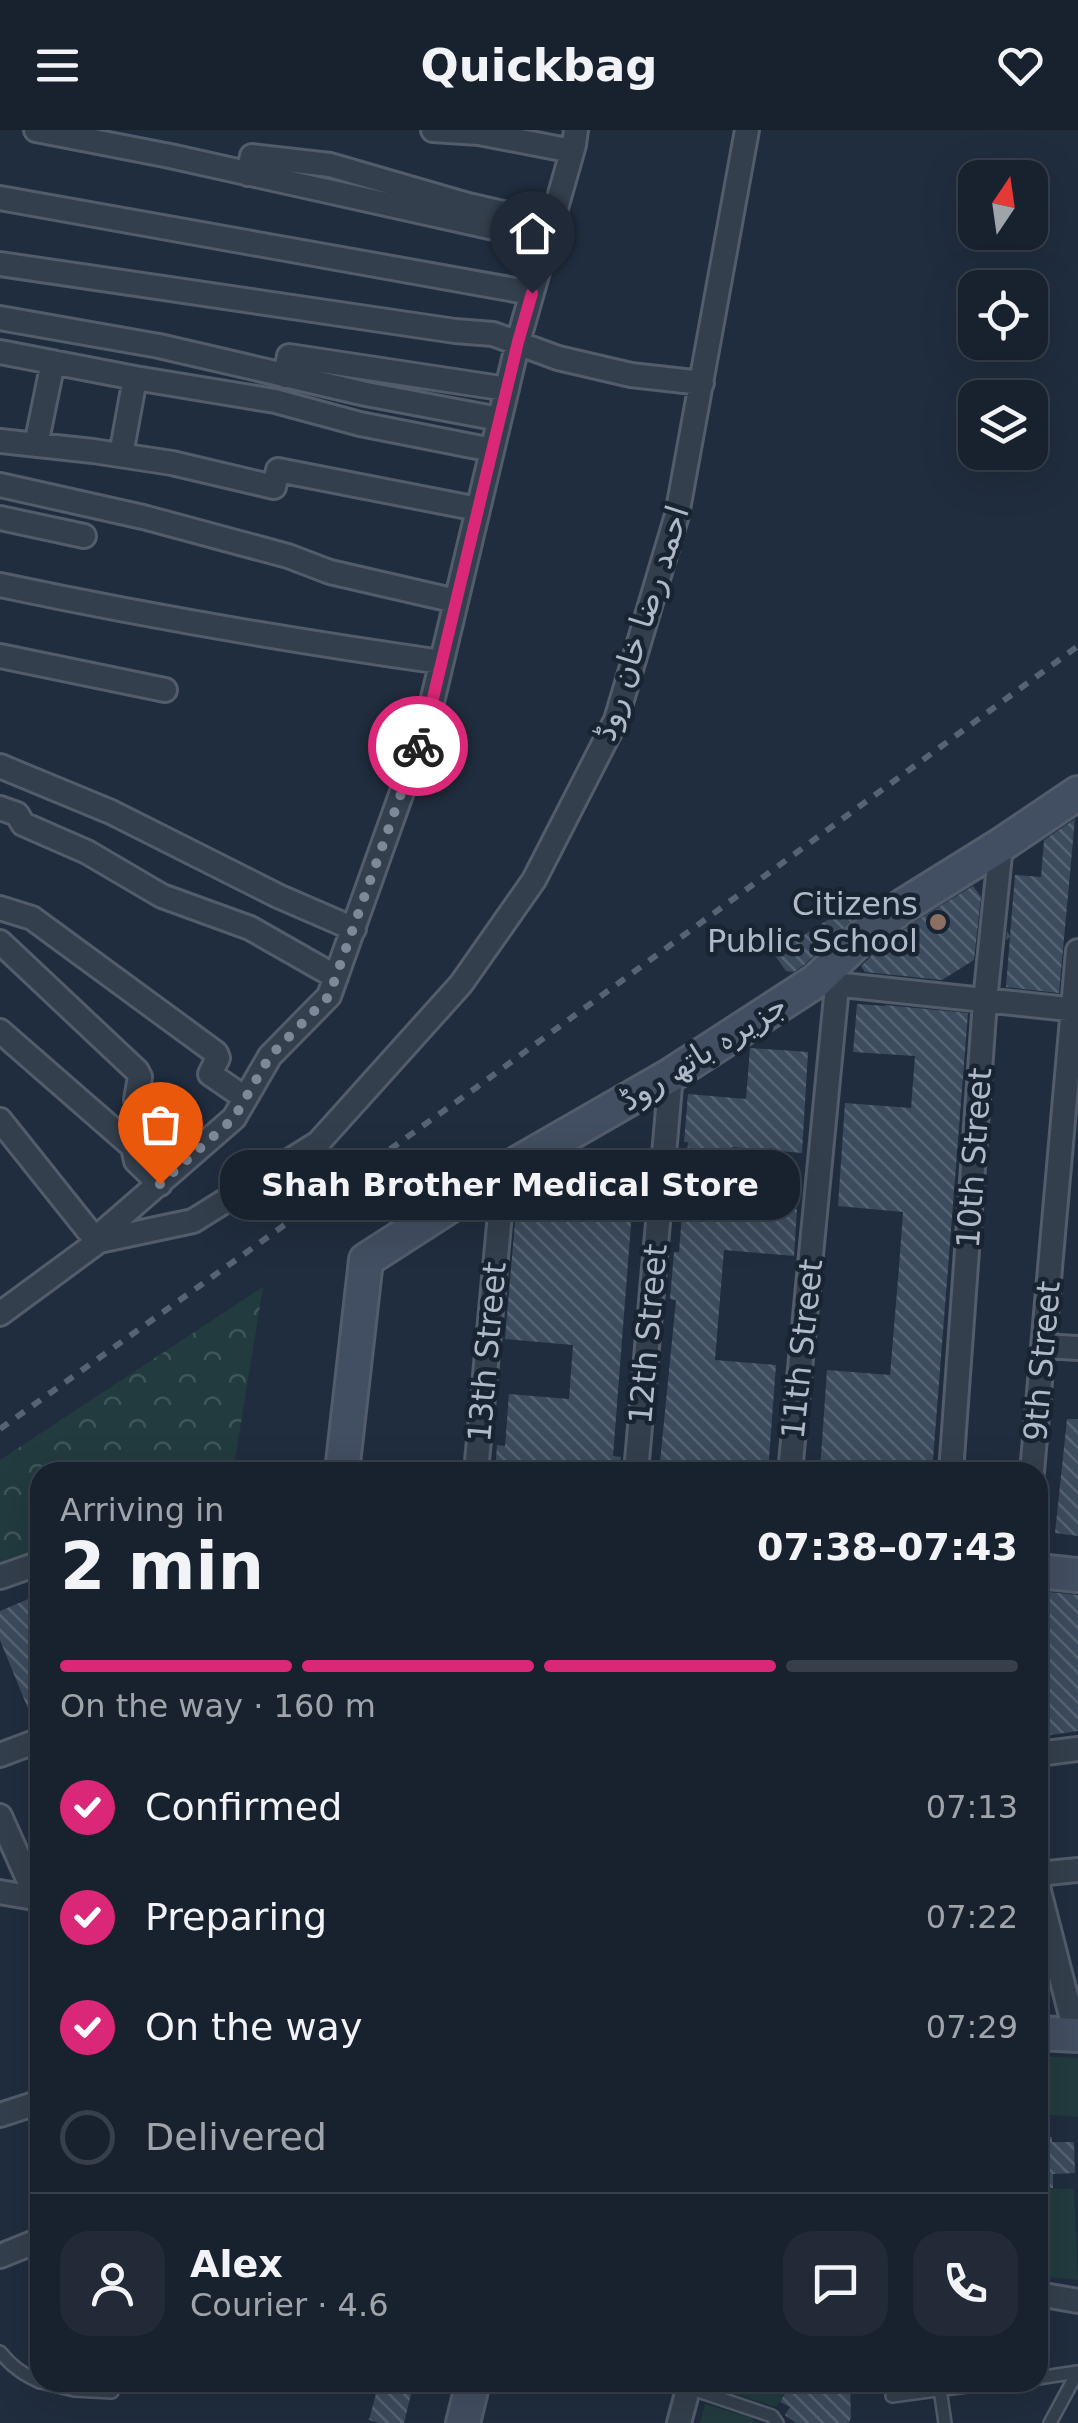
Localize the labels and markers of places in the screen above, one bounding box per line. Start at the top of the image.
pin [490,191,575,294]
place label: Citizens Public School [707,885,918,960]
marker: Citizens Public School [927,911,949,933]
pin [118,1082,203,1185]
callout: Shah Brother Medical Store [220,1149,800,1219]

